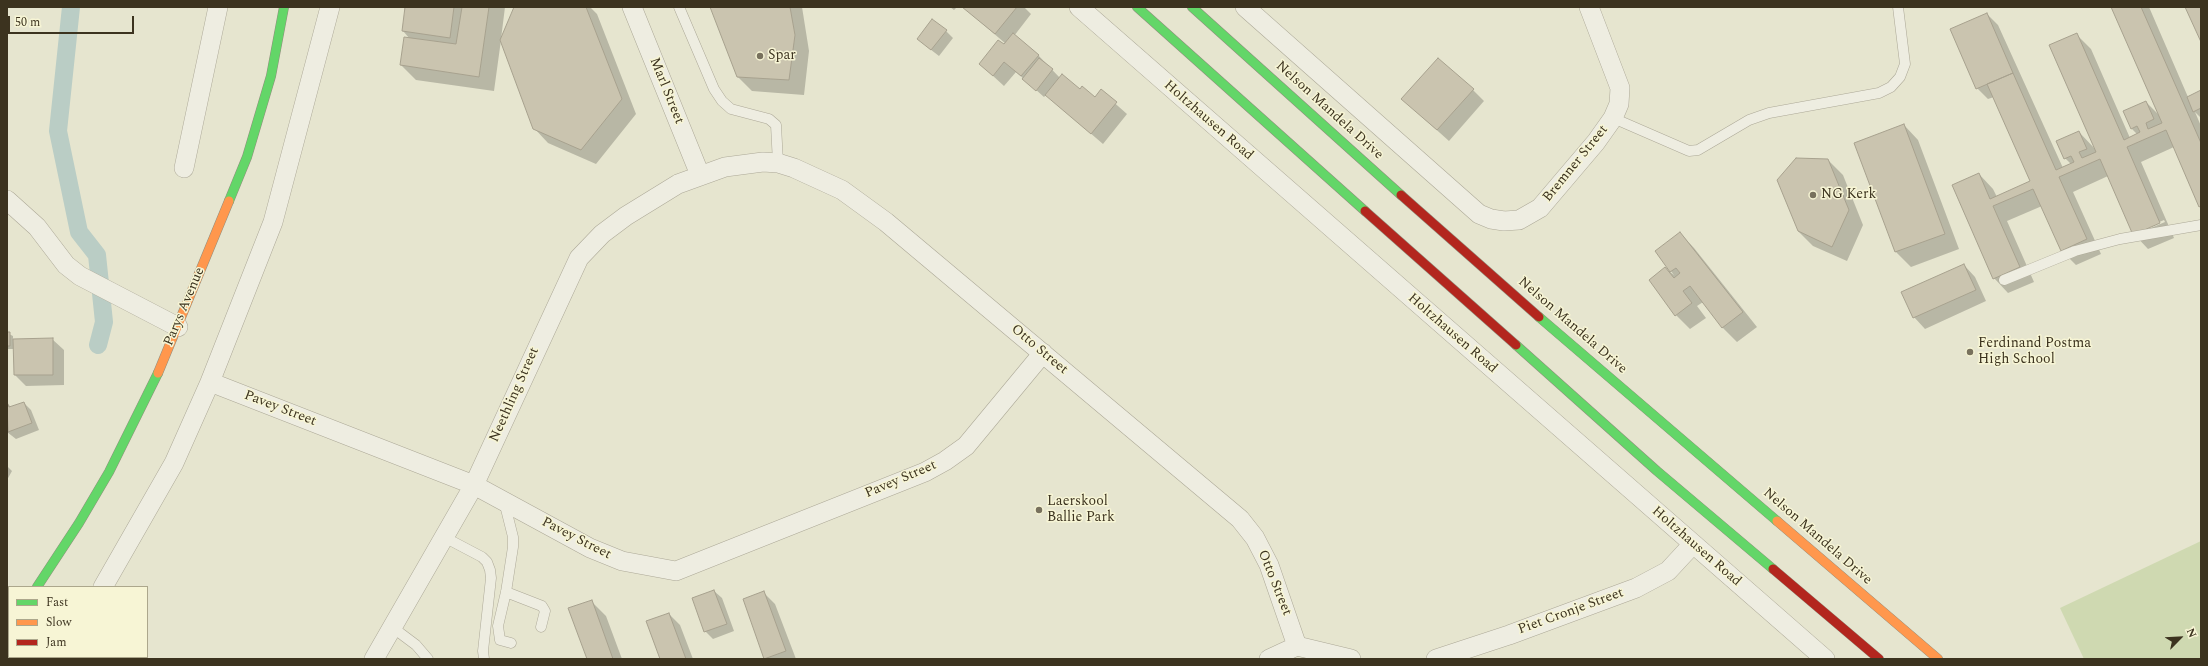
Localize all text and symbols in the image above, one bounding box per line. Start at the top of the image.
scale bar [10,8,136,34]
text: 50 m [15,13,40,32]
place label: Spar [768,48,796,64]
marker: Spar [755,51,765,61]
street label: Marl Street [645,55,687,127]
street label: Nelson Mandela Drive [1272,58,1386,164]
street label: Holtzhausen Road [1160,77,1256,165]
street label: Bremner Street [1540,122,1612,206]
place label: NG Kerk [1821,187,1876,203]
marker: NG Kerk [1808,190,1818,200]
street label: Parys Avenue [161,265,209,349]
street label: Nelson Mandela Drive [1514,274,1630,378]
street label: Holtzhausen Road [1404,290,1500,378]
street label: Otto Street [1007,321,1071,379]
place label: Ferdinand Postma High School [1978,336,2091,368]
street label: Neethling Street [487,345,543,445]
marker: Ferdinand Postma High School [1965,347,1975,357]
street label: Pavey Street [242,388,318,430]
street label: Pavey Street [863,457,939,503]
street label: Nelson Mandela Drive [1759,485,1875,589]
place label: Laerskool Ballie Park [1047,494,1115,526]
street label: Holtzhausen Road [1648,503,1744,591]
marker: Laerskool Ballie Park [1034,505,1044,515]
street label: Pavey Street [538,514,614,564]
street label: Otto Street [1253,548,1295,618]
street label: Piet Cronje Street [1516,585,1626,639]
legend [8,586,148,658]
text: Fast [46,593,68,612]
text: Slow [46,613,71,632]
north arrow [2160,618,2200,658]
text: N [2182,625,2201,640]
text: Jam [46,633,67,652]

